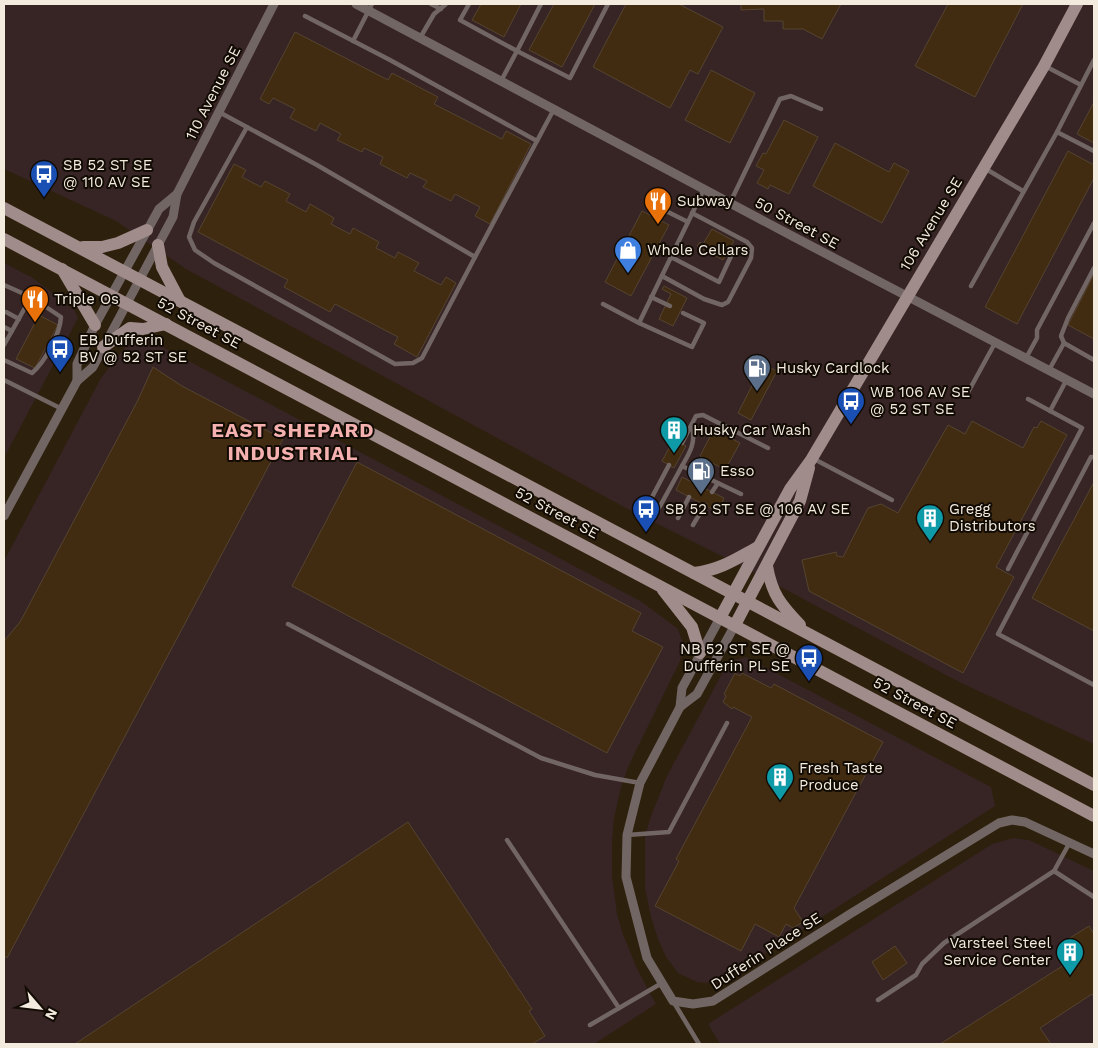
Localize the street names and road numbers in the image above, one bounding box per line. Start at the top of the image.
street label: 110 Avenue SE [182,43,244,143]
street label: 106 Avenue SE [896,174,966,274]
street label: 50 Street SE [752,193,842,253]
street label: 52 Street SE [154,293,244,353]
street label: 52 Street SE [512,483,602,543]
street label: 52 Street SE [870,673,960,733]
street label: Dufferin Place SE [707,908,825,994]

